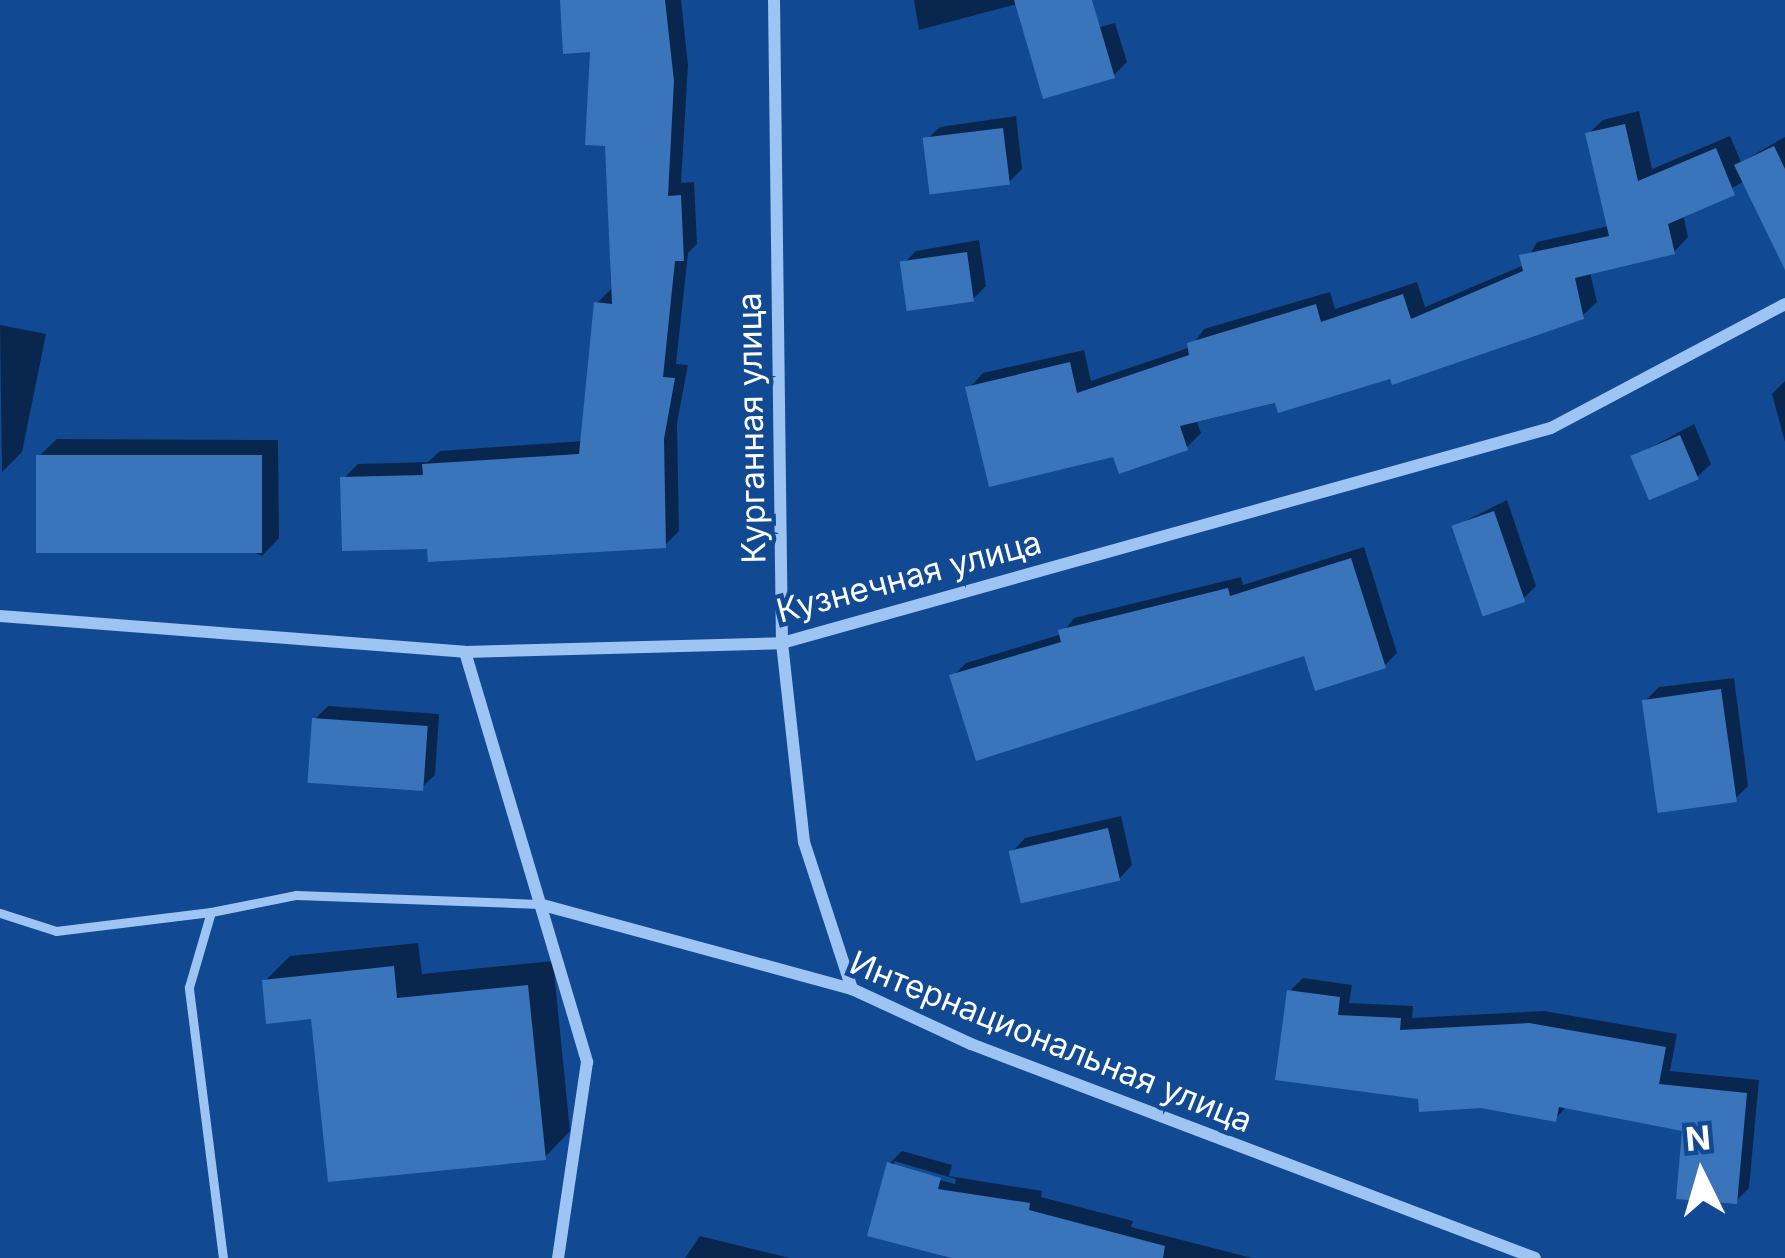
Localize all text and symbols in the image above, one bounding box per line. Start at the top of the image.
street label: Курганная улица [730,292,774,564]
street label: Кузнечная улица [772,523,1046,631]
street label: Интернациональная улица [844,943,1258,1141]
north arrow [1641,1114,1761,1234]
text: N [1684,1117,1712,1159]

